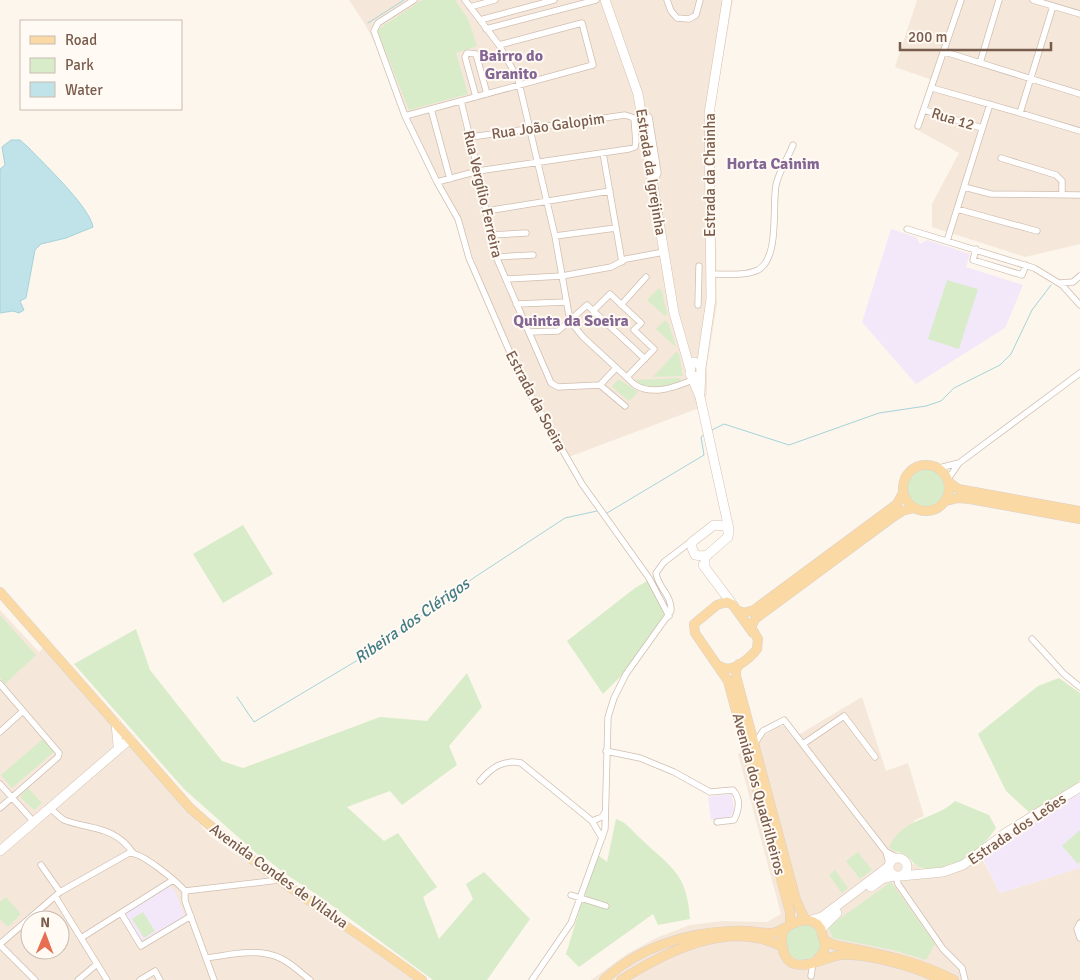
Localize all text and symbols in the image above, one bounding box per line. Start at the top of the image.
legend [20,20,182,110]
scale bar [900,20,1051,52]
text: 200 m [908,28,948,46]
text: Road [65,31,97,49]
district label: Bairro do Granito [479,46,543,84]
text: Park [65,56,94,74]
text: Water [65,81,103,99]
street label: Rua 12 [929,104,977,134]
street label: Estrada da Igrejinha [632,107,670,237]
street label: Rua João Galopim [490,109,606,143]
street label: Estrada da Chainha [701,113,719,237]
street label: Rua Vergílio Ferreira [460,129,506,259]
district label: Horta Cainim [726,154,820,174]
district label: Quinta da Soeira [513,311,629,331]
street label: Estrada da Soeira [502,347,570,455]
water label: Ribeira dos Clérigos [351,573,475,668]
street label: Avenida dos Quadrilheiros [729,711,789,877]
street label: Estrada dos Leões [964,789,1070,868]
street label: Avenida Condes de Vilalva [206,820,352,932]
north arrow [20,910,70,960]
text: N [40,914,50,931]

